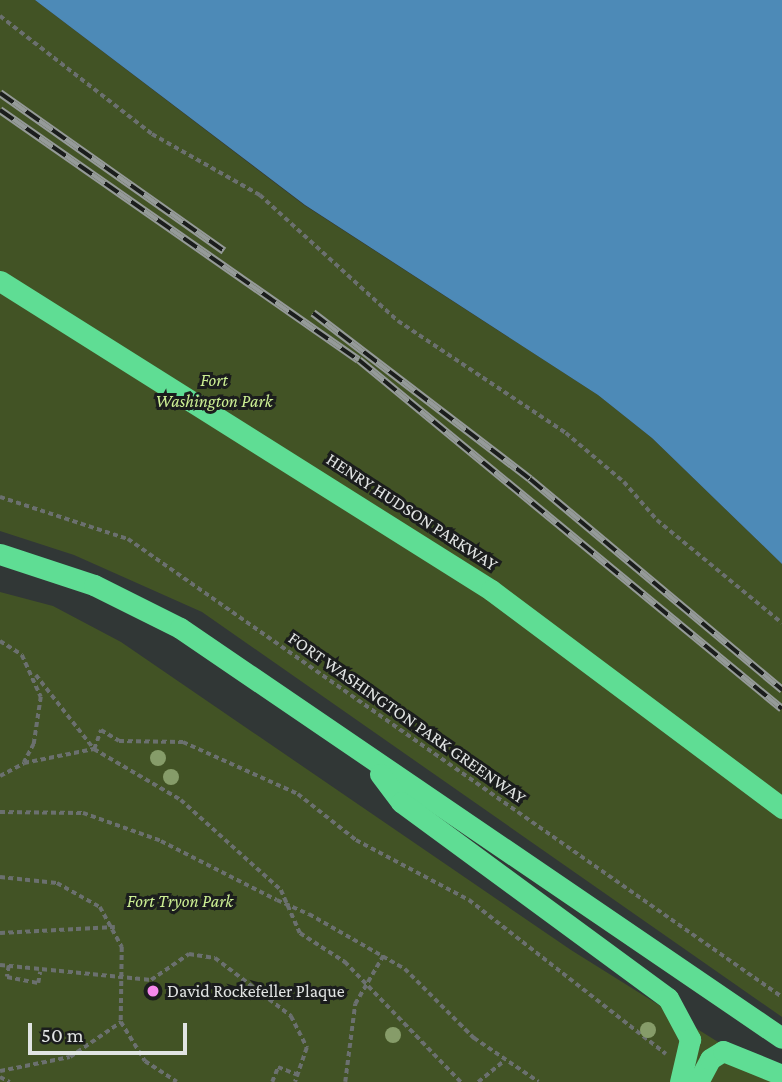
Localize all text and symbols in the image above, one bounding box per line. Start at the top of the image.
park label: Fort Washington Park [155,370,273,412]
street label: HENRY HUDSON PARKWAY [322,448,502,576]
street label: FORT WASHINGTON PARK GREENWAY [284,627,530,809]
park label: Fort Tryon Park [127,890,233,912]
place label: David Rockefeller Plaque [167,980,345,1002]
marker: David Rockefeller Plaque [145,983,161,999]
scale bar [32,1009,191,1052]
text: 50 m [41,1023,84,1047]

